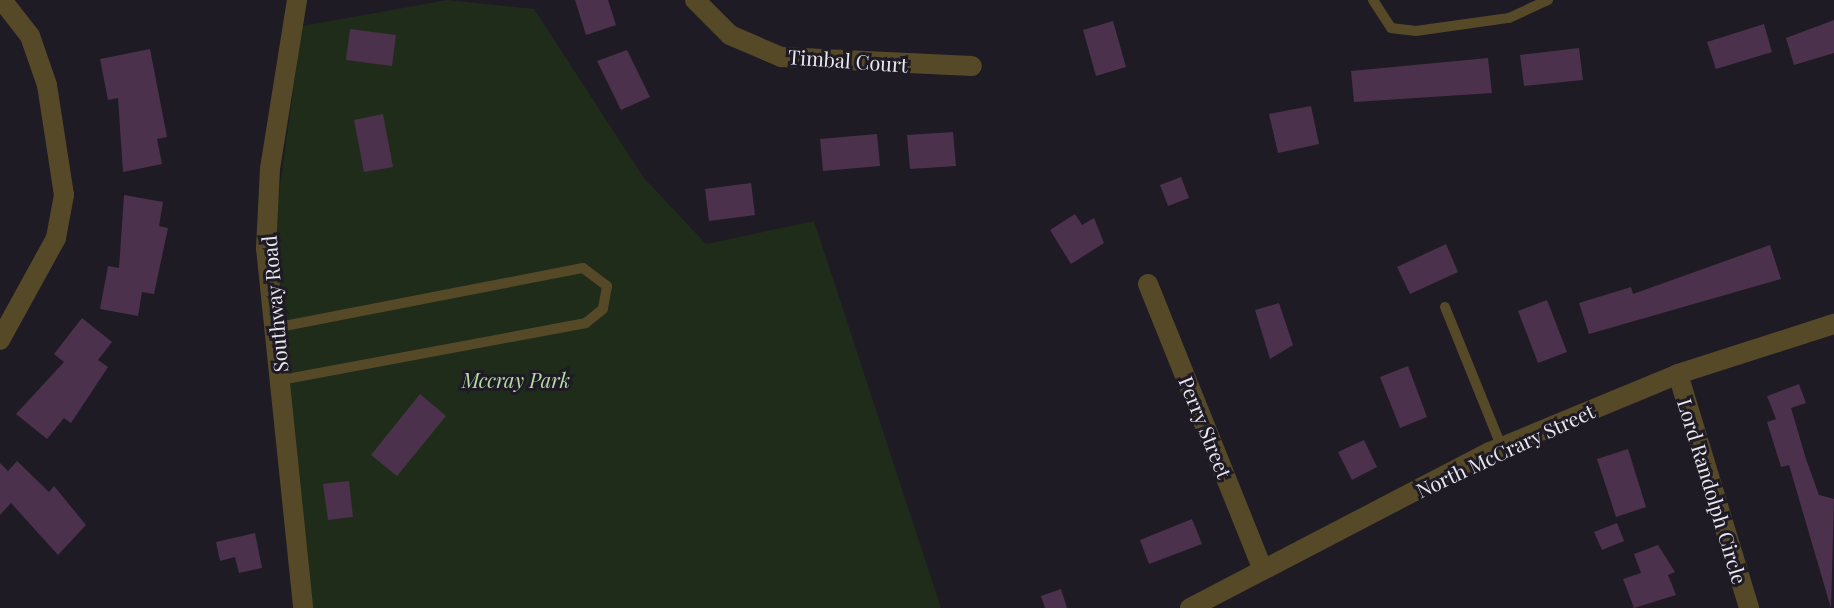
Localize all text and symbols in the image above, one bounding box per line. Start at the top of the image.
street label: Timbal Court [787,44,909,76]
street label: Southway Road [256,234,292,374]
park label: Mccray Park [462,367,570,391]
street label: Perry Street [1175,372,1237,482]
street label: Lord Randolph Circle [1673,395,1753,587]
street label: North McCrary Street [1412,398,1598,502]

